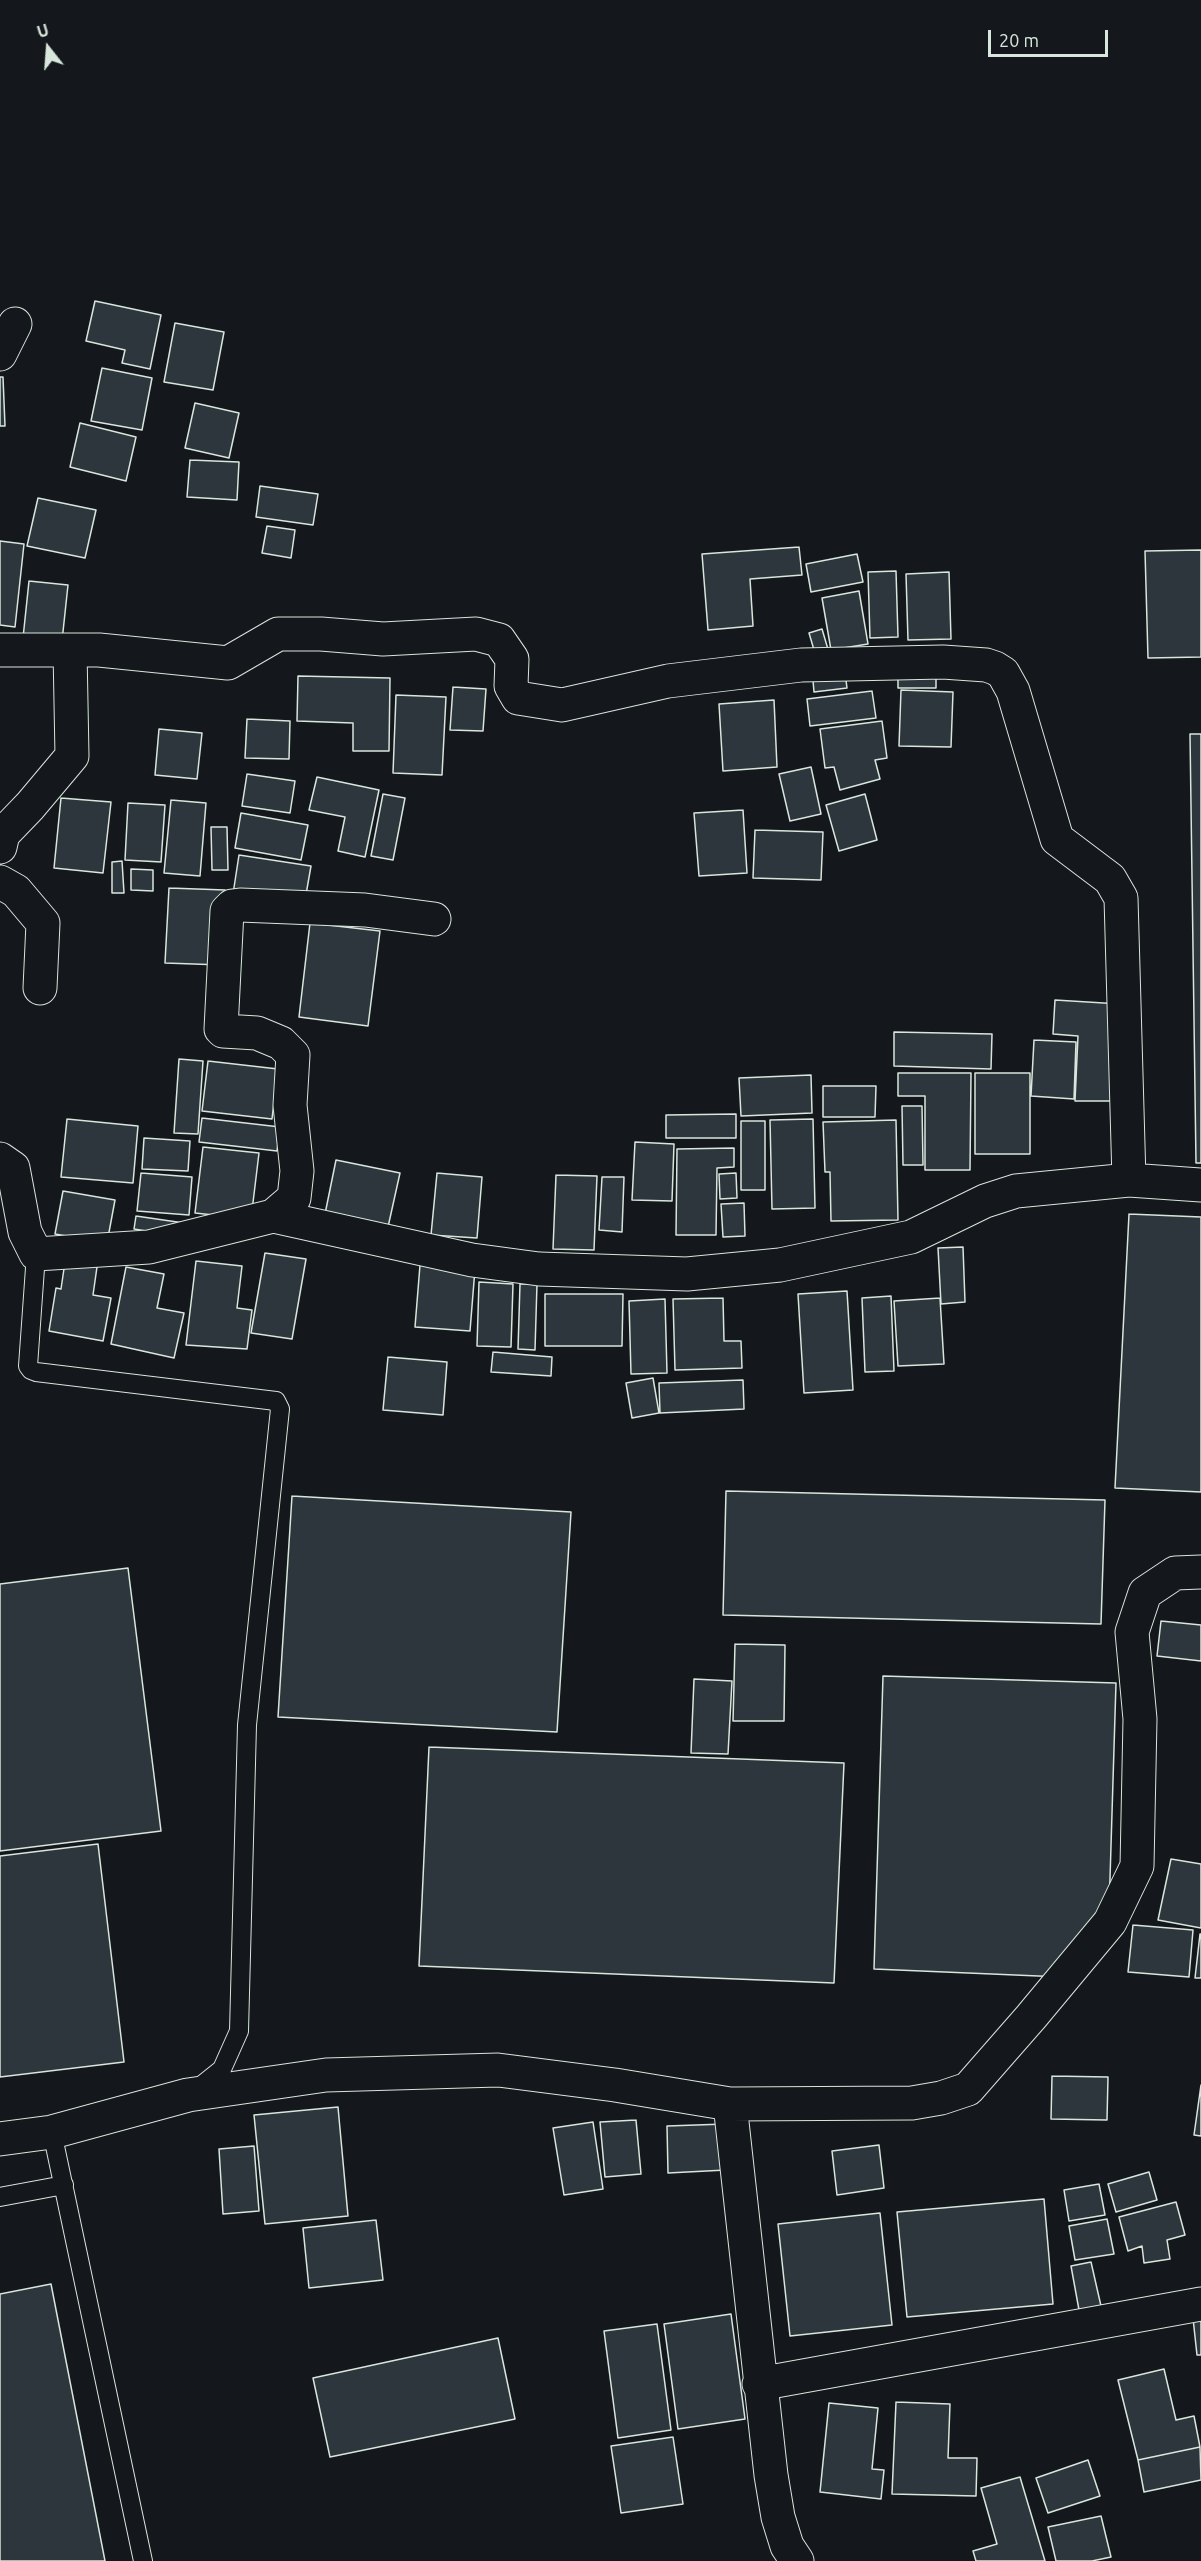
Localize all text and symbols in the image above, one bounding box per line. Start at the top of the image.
north arrow [18,18,78,78]
scale bar [991,18,1111,56]
text: U [35,21,51,41]
text: 20 m [999,30,1039,50]

